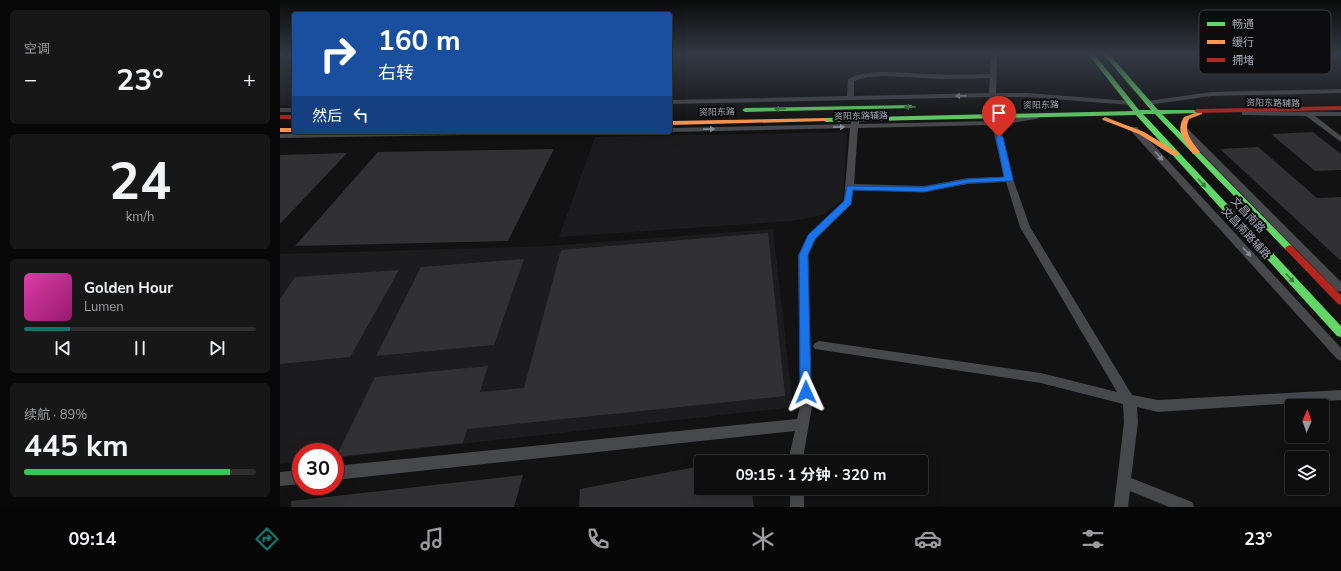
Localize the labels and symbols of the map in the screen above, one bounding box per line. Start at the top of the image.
legend [1199,10,1331,74]
text: 畅通 [1232,17,1254,32]
text: 缓行 [1232,35,1254,50]
text: 拥堵 [1232,53,1254,68]
one-way arrow [954,93,967,99]
pin [982,96,1016,137]
street label: 资阳东路辅路 [1246,97,1300,109]
street label: 资阳东路 [1023,99,1059,111]
one-way arrow [903,104,916,110]
street label: 资阳东路 [699,106,735,118]
one-way arrow [773,106,786,112]
street label: 资阳东路辅路 [834,110,888,122]
one-way arrow [833,124,846,130]
one-way arrow [703,126,716,132]
one-way arrow [1154,152,1163,161]
one-way arrow [1197,178,1206,187]
street label: 文昌南路 [1228,194,1268,236]
street label: 文昌南路辅路 [1218,204,1274,262]
one-way arrow [1242,247,1252,257]
one-way arrow [1286,273,1295,283]
position arrow [785,371,827,413]
north arrow [1285,399,1329,443]
speed limit sign: 30 [292,443,344,495]

